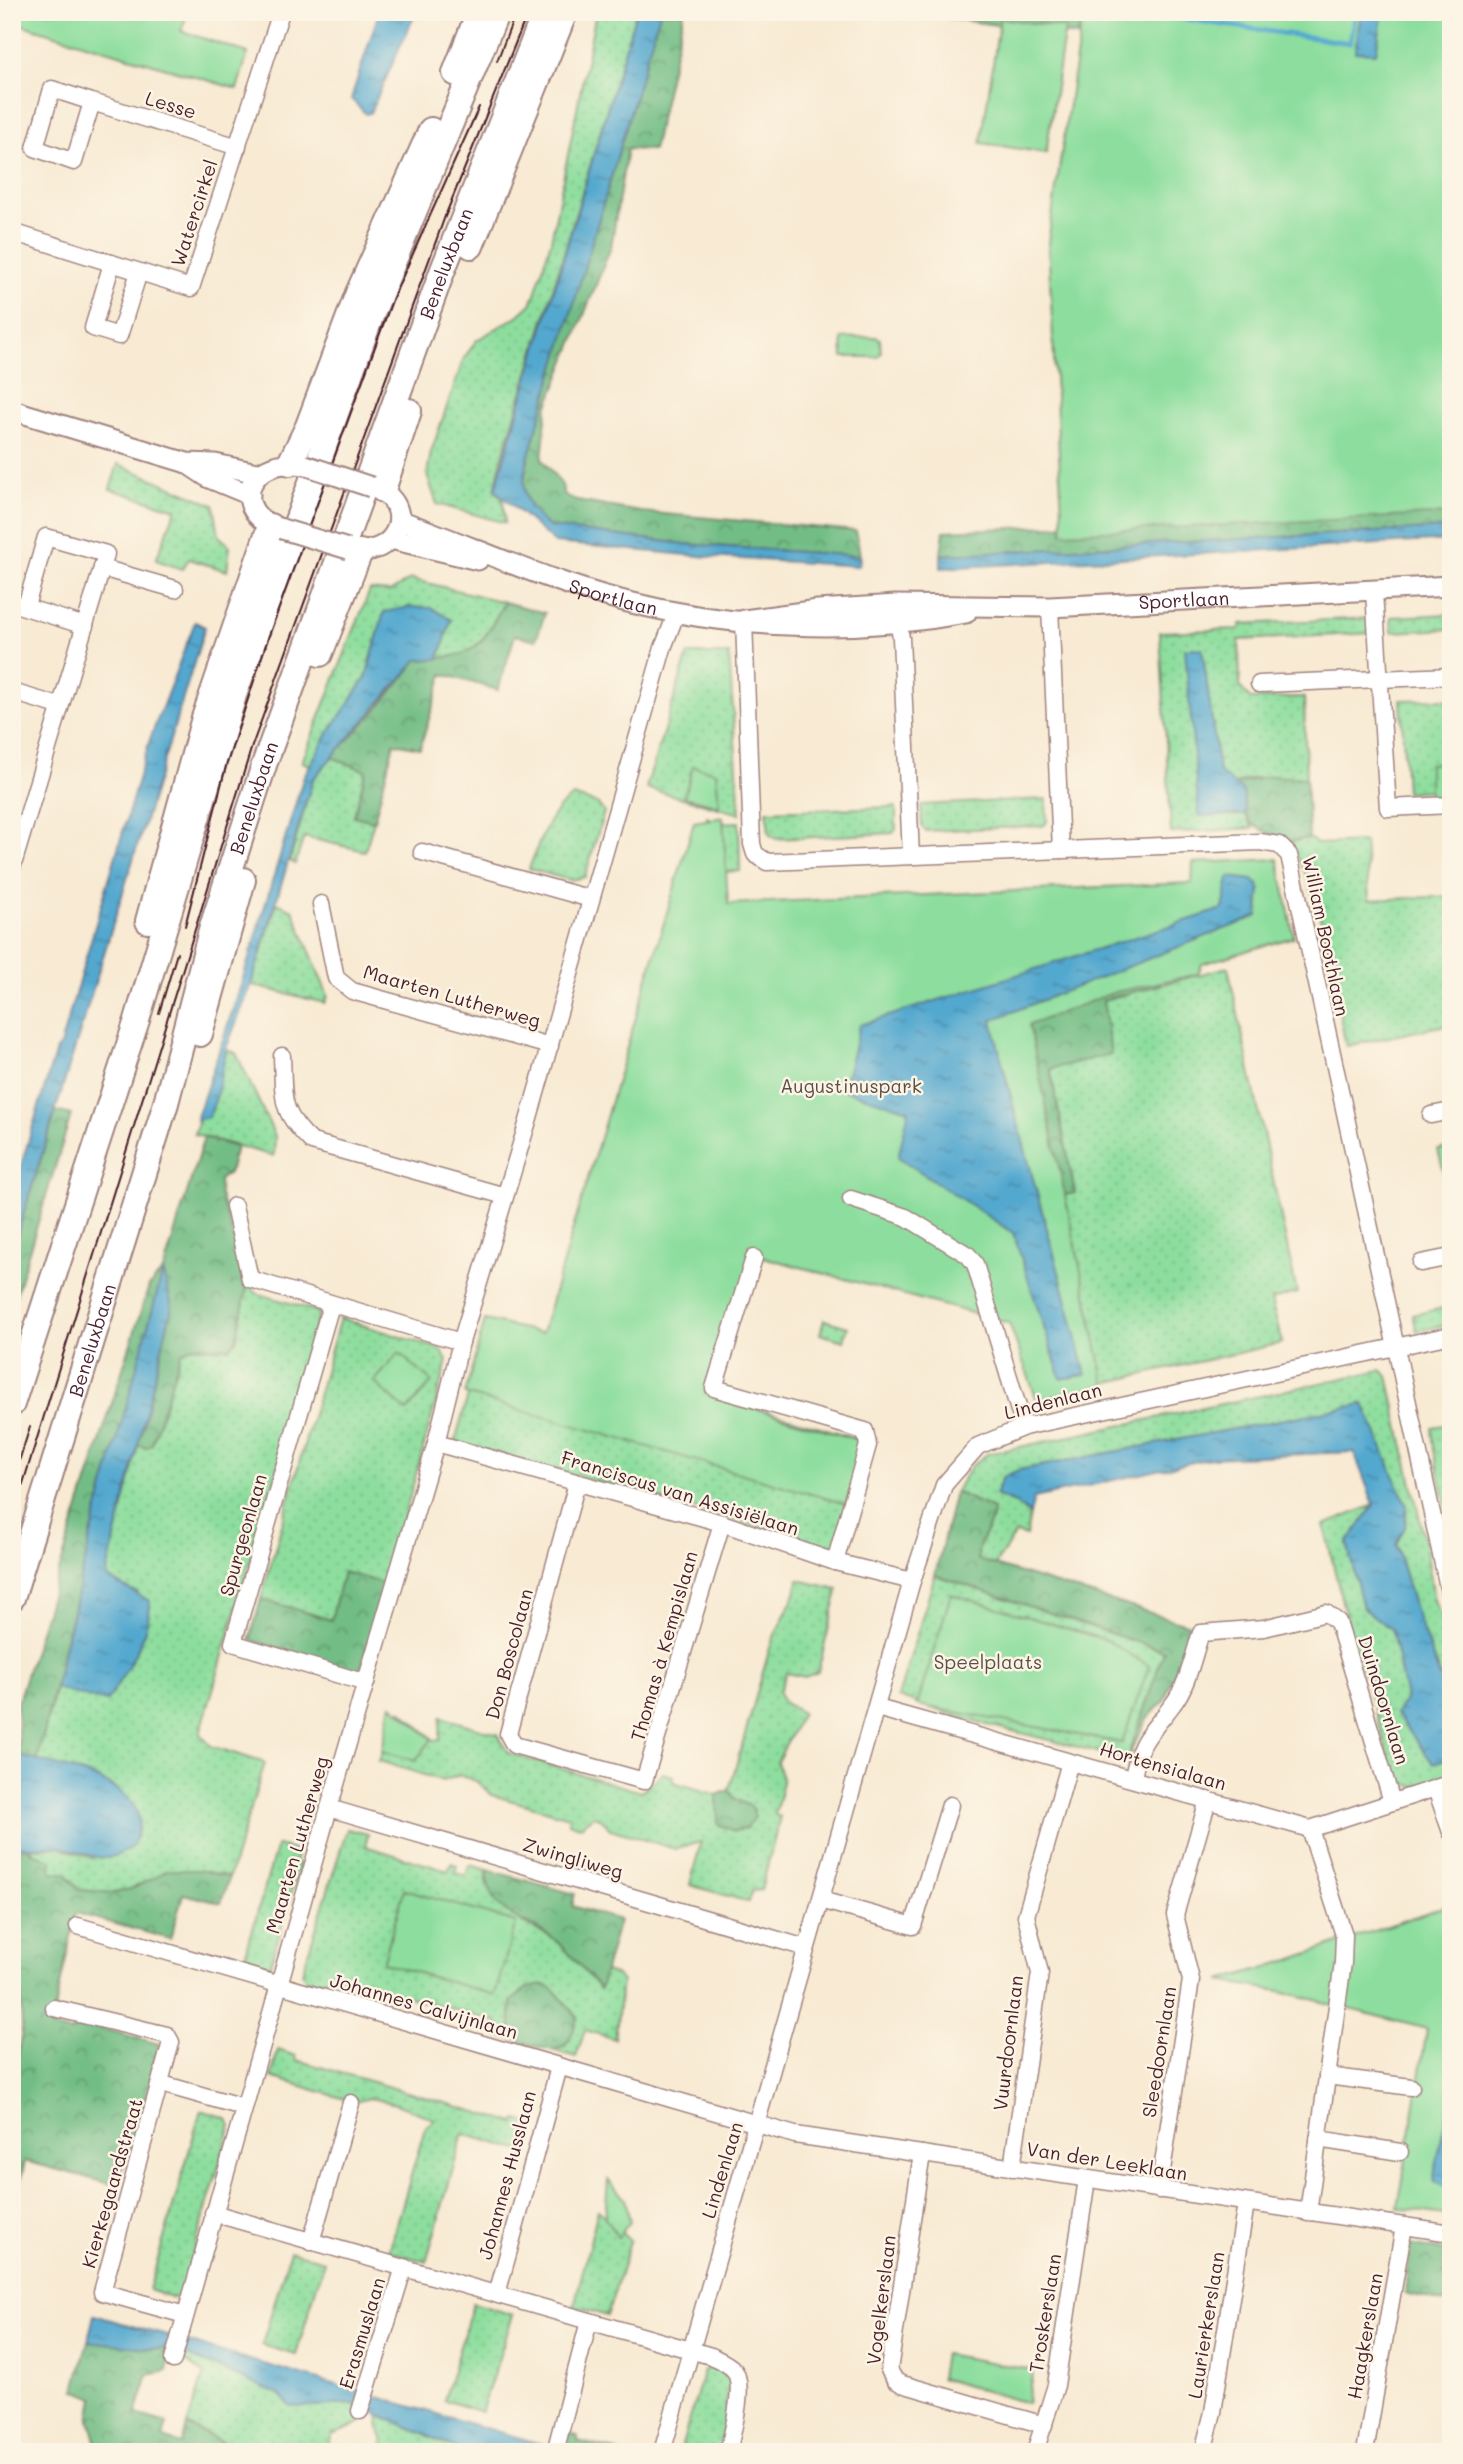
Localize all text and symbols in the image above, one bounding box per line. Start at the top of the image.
street label: Lesse [143,85,200,124]
street label: Watercirkel [164,156,223,270]
street label: Beneluxbaan [413,204,478,322]
street label: Sportlaan [566,572,660,620]
street label: Sportlaan [1138,585,1230,614]
street label: Beneluxbaan [223,738,283,857]
street label: William Boothlaan [1297,853,1356,1018]
street label: Maarten Lutherweg [361,958,544,1033]
park label: Augustinuspark [780,1073,922,1098]
street label: Beneluxbaan [62,1280,121,1400]
street label: Lindenlaan [1002,1376,1104,1425]
street label: Franciscus van Assisiëlaan [558,1444,802,1541]
street label: Spurgeonlaan [213,1471,272,1599]
street label: Thomas à Kempislaan [624,1548,703,1744]
street label: Don Boscolaan [479,1586,538,1722]
street label: Duindoornlaan [1353,1632,1416,1767]
park label: Speelplaats [934,1649,1042,1674]
street label: Hortensialaan [1097,1735,1229,1796]
street label: Maarten Lutherweg [259,1753,334,1936]
street label: Zwingliweg [520,1831,626,1884]
street label: Johannes Calvijnlaan [327,1967,521,2044]
street label: Vuurdoornlaan [987,1974,1028,2112]
street label: Sleedoornlaan [1136,1984,1181,2119]
street label: Johannes Husslaan [472,2088,541,2262]
street label: Kierkegaardstraat [75,2095,148,2271]
street label: Lindenlaan [695,2119,748,2221]
street label: Van der Leeklaan [1025,2135,1189,2186]
street label: Vogelkerslaan [860,2234,901,2366]
street label: Laurierkerslaan [1182,2250,1229,2400]
street label: Troskerslaan [1023,2252,1066,2374]
street label: Haagkerslaan [1341,2271,1388,2401]
street label: Erasmuslaan [333,2274,390,2392]

